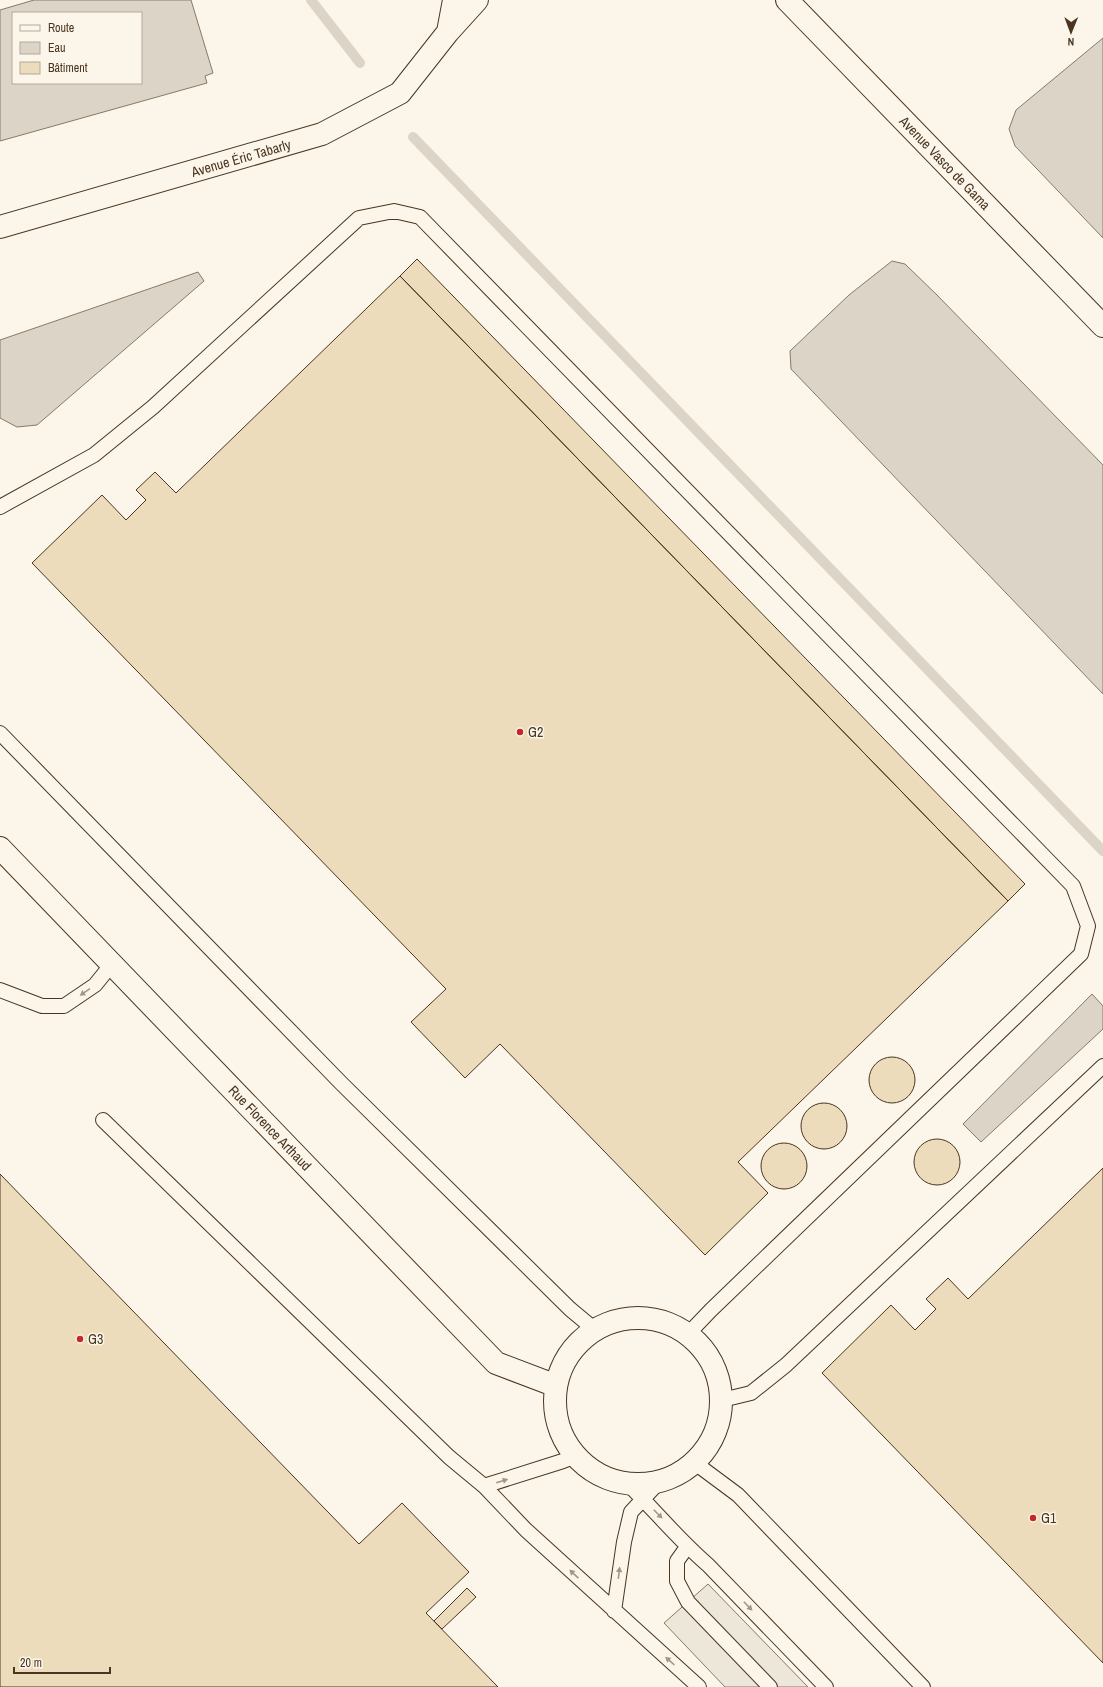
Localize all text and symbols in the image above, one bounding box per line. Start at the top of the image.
legend [12,12,142,84]
north arrow [1051,12,1091,52]
text: Route [48,20,74,36]
text: N [1067,35,1074,49]
text: Eau [48,40,66,56]
text: Bâtiment [48,60,88,76]
street label: Avenue Vasco de Gama [895,112,995,214]
street label: Avenue Éric Tabarly [188,135,293,181]
place label: G2 [528,723,543,741]
marker: G2 [515,727,525,737]
one-way arrow [80,988,90,996]
street label: Rue Florence Arthaud [225,1082,315,1174]
place label: G3 [88,1330,103,1348]
marker: G3 [75,1334,85,1344]
one-way arrow [496,1478,508,1484]
one-way arrow [653,1509,663,1519]
place label: G1 [1041,1509,1057,1527]
marker: G1 [1028,1513,1038,1523]
one-way arrow [616,1567,622,1579]
one-way arrow [568,1569,579,1578]
one-way arrow [744,1601,753,1611]
scale bar [14,1649,110,1675]
text: 20 m [20,1655,42,1671]
one-way arrow [665,1656,675,1666]

